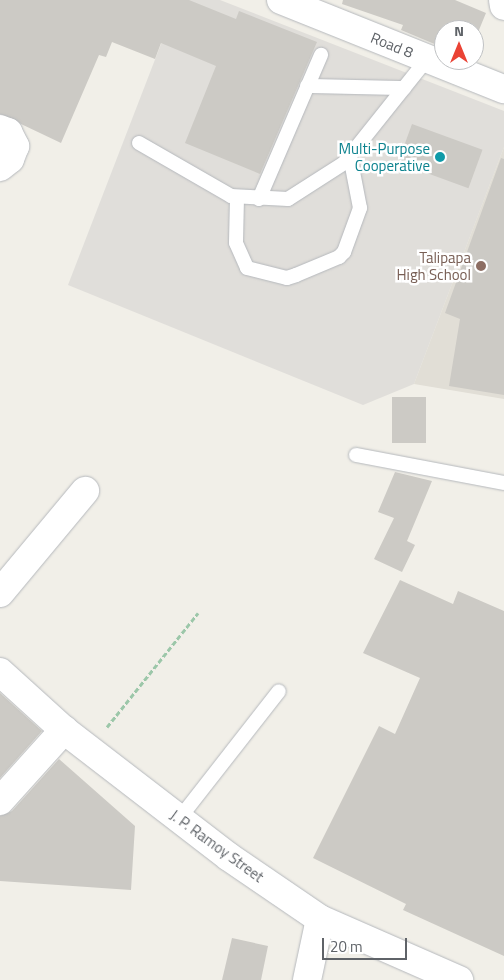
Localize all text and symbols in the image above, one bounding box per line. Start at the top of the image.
north arrow [434,20,484,70]
text: N [454,20,464,41]
street label: Road 8 [368,28,416,62]
place label: Multi-Purpose Cooperative [338,139,430,174]
marker: Multi-Purpose Cooperative [434,151,446,163]
place label: Talipapa High School [396,248,471,283]
marker: Talipapa High School [475,260,487,272]
street label: J. P. Ramoy Street [167,806,267,886]
scale bar [324,928,409,960]
text: 20 m [330,935,363,958]

